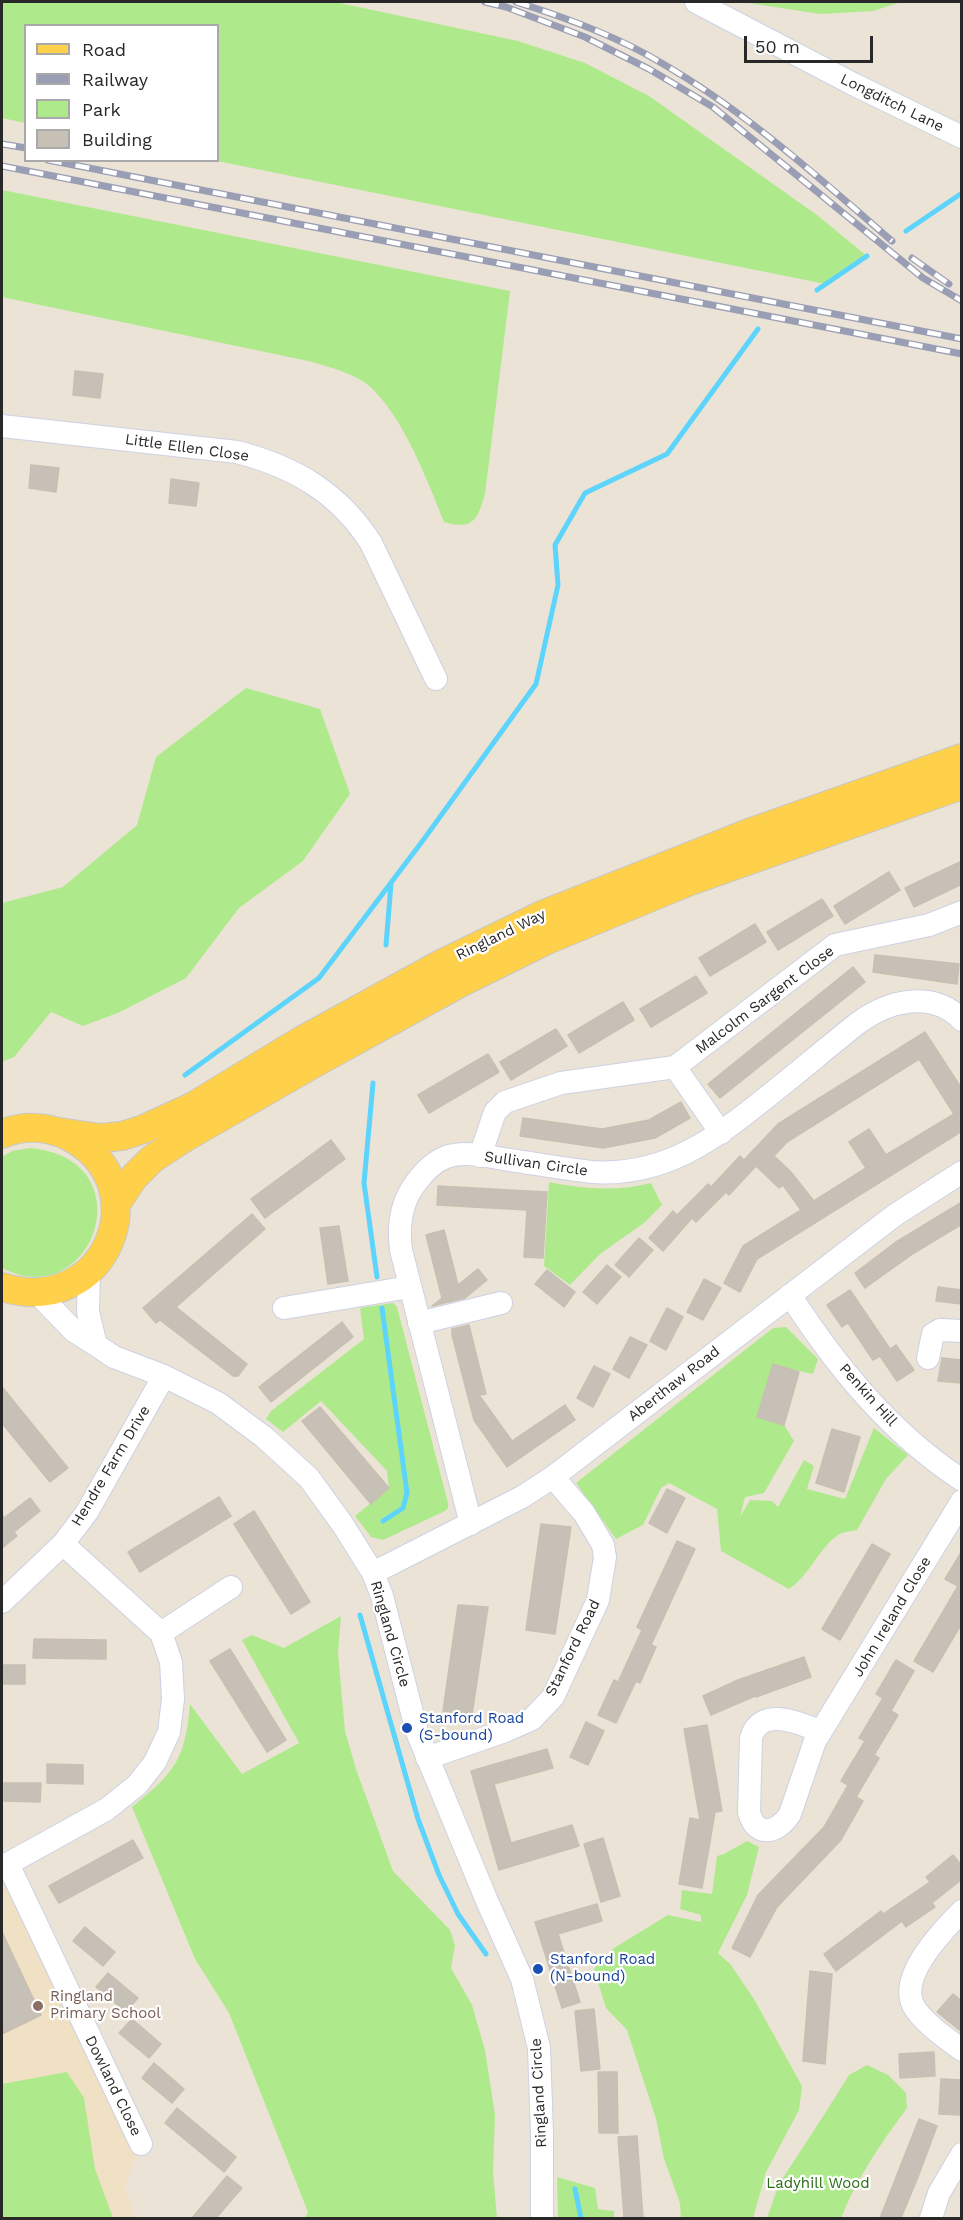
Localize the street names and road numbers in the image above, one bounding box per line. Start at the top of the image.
street label: Longditch Lane [837,70,947,136]
street label: Little Ellen Close [124,430,250,466]
street label: Ringland Way [453,906,549,964]
street label: Malcolm Sargent Close [692,942,838,1058]
street label: Sullivan Circle [483,1148,589,1180]
street label: Aberthaw Road [624,1342,724,1426]
street label: Penkin Hill [835,1360,901,1430]
street label: Hendre Farm Drive [68,1402,154,1530]
street label: John Ireland Close [849,1554,935,1680]
street label: Ringland Circle [366,1579,414,1689]
street label: Stanford Road [542,1597,604,1699]
street label: Dowland Close [81,2033,145,2139]
street label: Ringland Circle [527,2038,551,2148]

